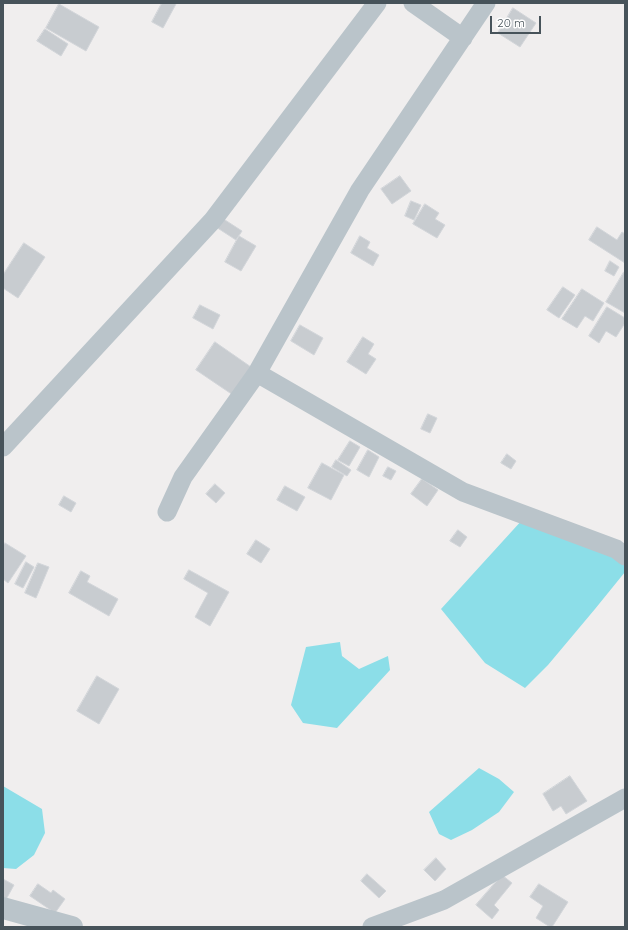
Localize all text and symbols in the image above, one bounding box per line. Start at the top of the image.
scale bar [492,8,543,34]
text: 20 m [497,15,525,30]

